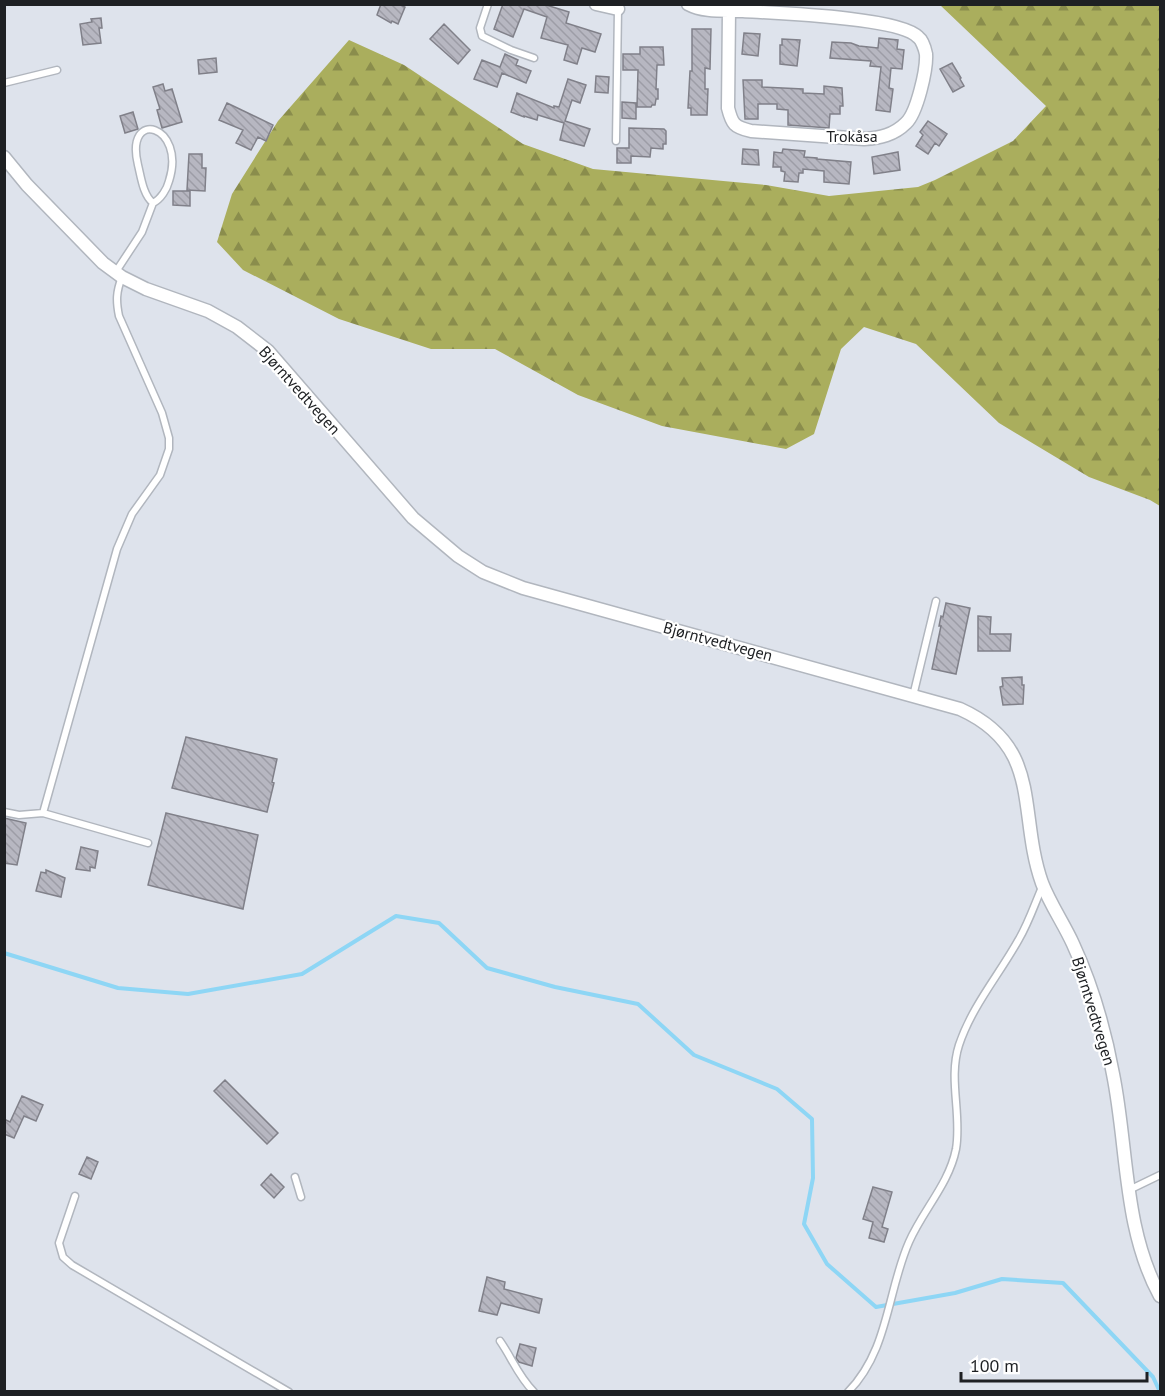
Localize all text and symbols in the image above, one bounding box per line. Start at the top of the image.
street label: Trokåsa [826,126,878,146]
street label: Bjørntvedtvegen [255,342,345,438]
street label: Bjørntvedtvegen [661,617,775,665]
street label: Bjørntvedtvegen [1068,954,1120,1068]
scale bar [961,1345,1147,1383]
text: 100 m [970,1354,1019,1377]

